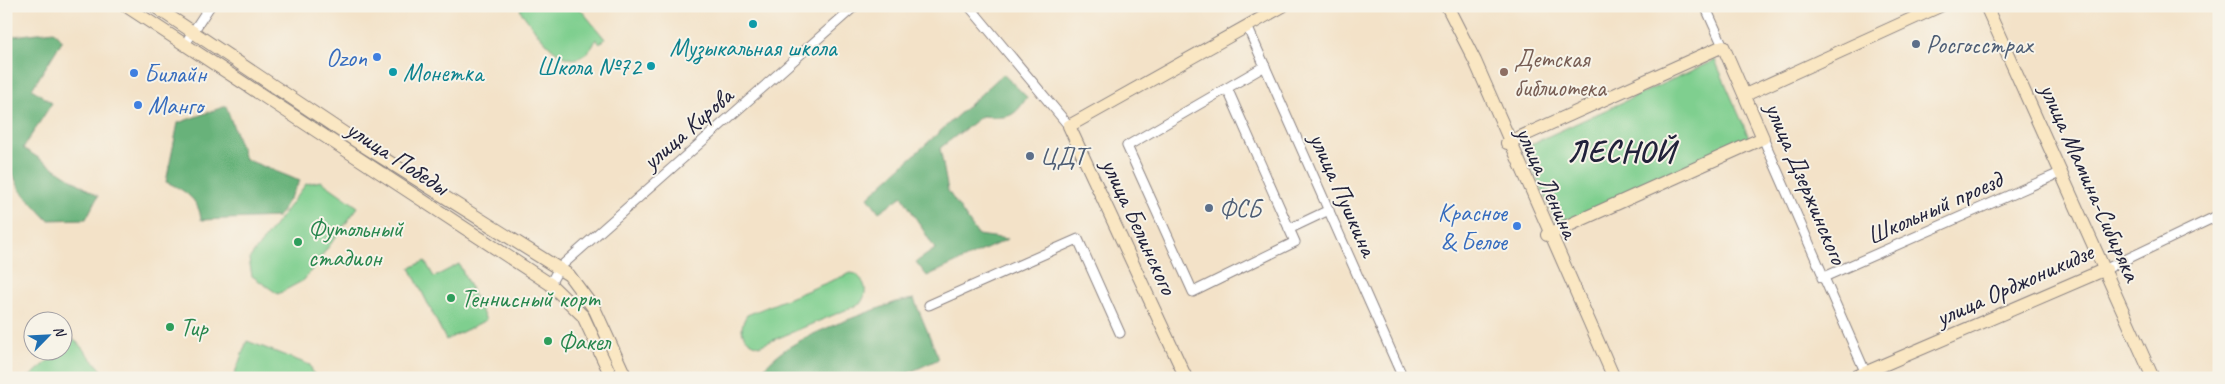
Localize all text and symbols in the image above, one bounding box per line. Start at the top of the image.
marker: Музыкальная школа [747,18,759,30]
place label: Росгосстрах [1926,29,2035,61]
place label: Музыкальная школа [669,32,838,65]
marker: Росгосстрах [1910,38,1922,50]
place label: Ozon [326,42,368,74]
place label: Детская библиотека [1514,43,1608,104]
marker: Ozon [371,51,383,63]
place label: Школа №72 [537,51,643,83]
place label: Монетка [403,57,486,89]
place label: Билайн [144,58,208,90]
marker: Школа №72 [645,60,657,72]
marker: Монетка [387,66,399,78]
marker: Детская библиотека [1498,66,1510,78]
marker: Билайн [128,67,140,79]
street label: улица Мамина-Сибиряка [2031,77,2149,288]
street label: улица Кирова [634,79,742,178]
place label: Манго [148,90,206,122]
street label: улица Дзержинского [1757,96,1855,270]
marker: Манго [132,99,144,111]
street label: улица Победы [339,112,456,204]
street label: улица Ленина [1507,120,1587,246]
street label: улица Пушкина [1301,126,1386,264]
district label: ЛЕСНОЙ [1567,132,1679,170]
place label: ЦДТ [1040,141,1092,173]
marker: ЦДТ [1024,150,1036,162]
street label: улица Белинского [1093,151,1185,301]
street label: Школьный проезд [1862,163,2009,252]
place label: ФСБ [1219,193,1263,225]
place label: Красное & Белое [1438,197,1509,258]
marker: ФСБ [1203,202,1215,214]
place label: Футольный стадион [308,213,405,274]
marker: Красное & Белое [1511,220,1523,232]
street label: улица Орджоникидзе [1929,235,2100,335]
marker: Футольный стадион [292,236,304,248]
place label: Теннисный корт [461,283,601,315]
marker: Теннисный корт [445,292,457,304]
north arrow [22,312,72,362]
place label: Тир [180,312,209,344]
marker: Тир [164,321,176,333]
text: N [50,323,70,340]
place label: Факел [558,326,612,358]
marker: Факел [542,335,554,347]

